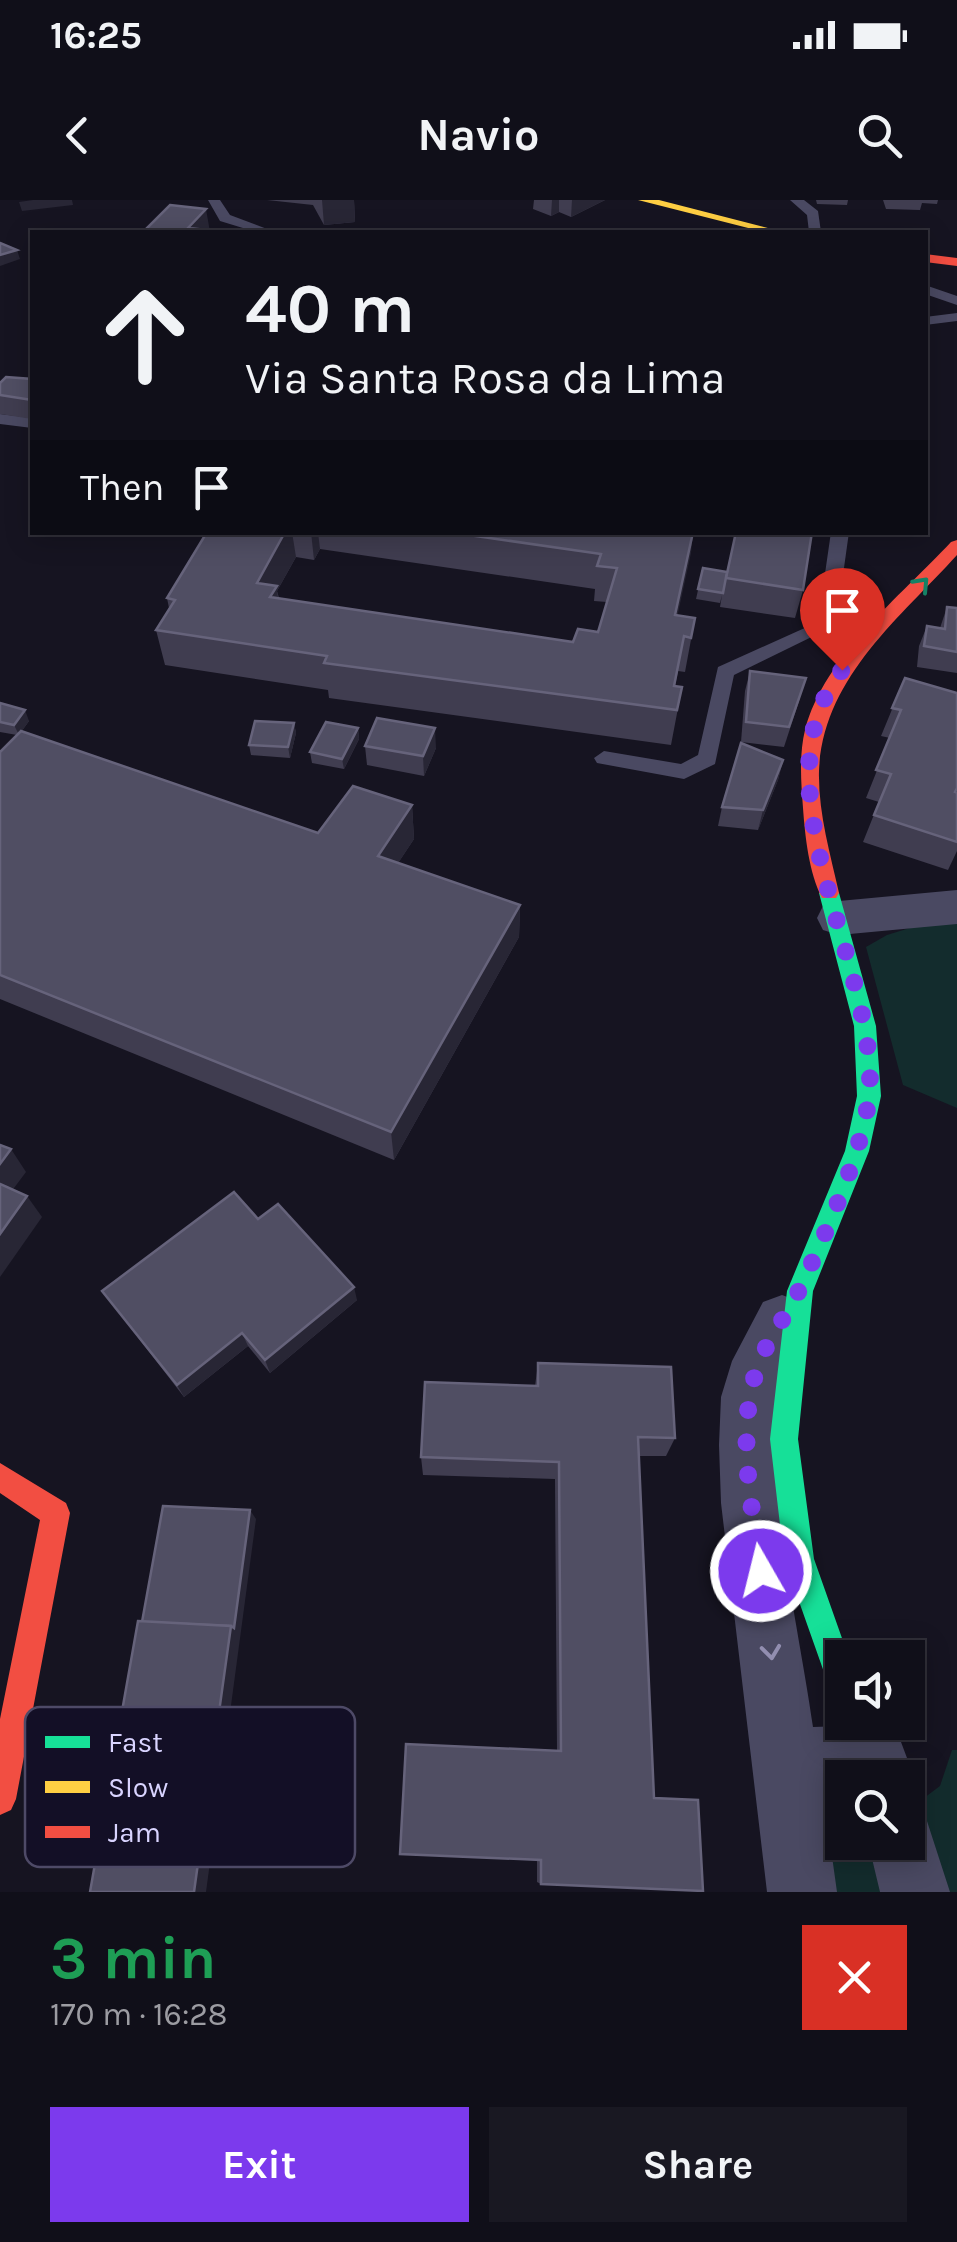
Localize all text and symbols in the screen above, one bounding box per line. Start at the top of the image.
text: 16:25 [50,13,142,58]
icon: back [50,108,105,163]
icon: search [852,108,907,163]
text: Navio [417,109,540,161]
text: 40 m [245,268,415,350]
icon: ahead [80,270,210,400]
text: Via Santa Rosa da Lima [245,352,725,404]
icon: arrive [184,460,239,515]
text: Then [80,465,164,510]
pin [800,568,885,671]
one-way arrow [910,577,928,595]
icon: arrive [815,583,870,638]
position arrow [709,1519,813,1623]
map controls [825,1640,925,1860]
button: sound [825,1640,925,1740]
one-way arrow [760,1644,781,1660]
legend [25,1707,355,1867]
text: Fast [108,1726,163,1759]
button: search [825,1760,925,1860]
text: Slow [108,1771,168,1804]
text: Jam [108,1816,161,1849]
text: 3 min [50,1923,217,1993]
button: close [802,1925,907,2030]
text: 170 m · 16:28 [50,1996,228,2033]
button: Exit [50,2107,469,2222]
button: Share [489,2107,907,2222]

